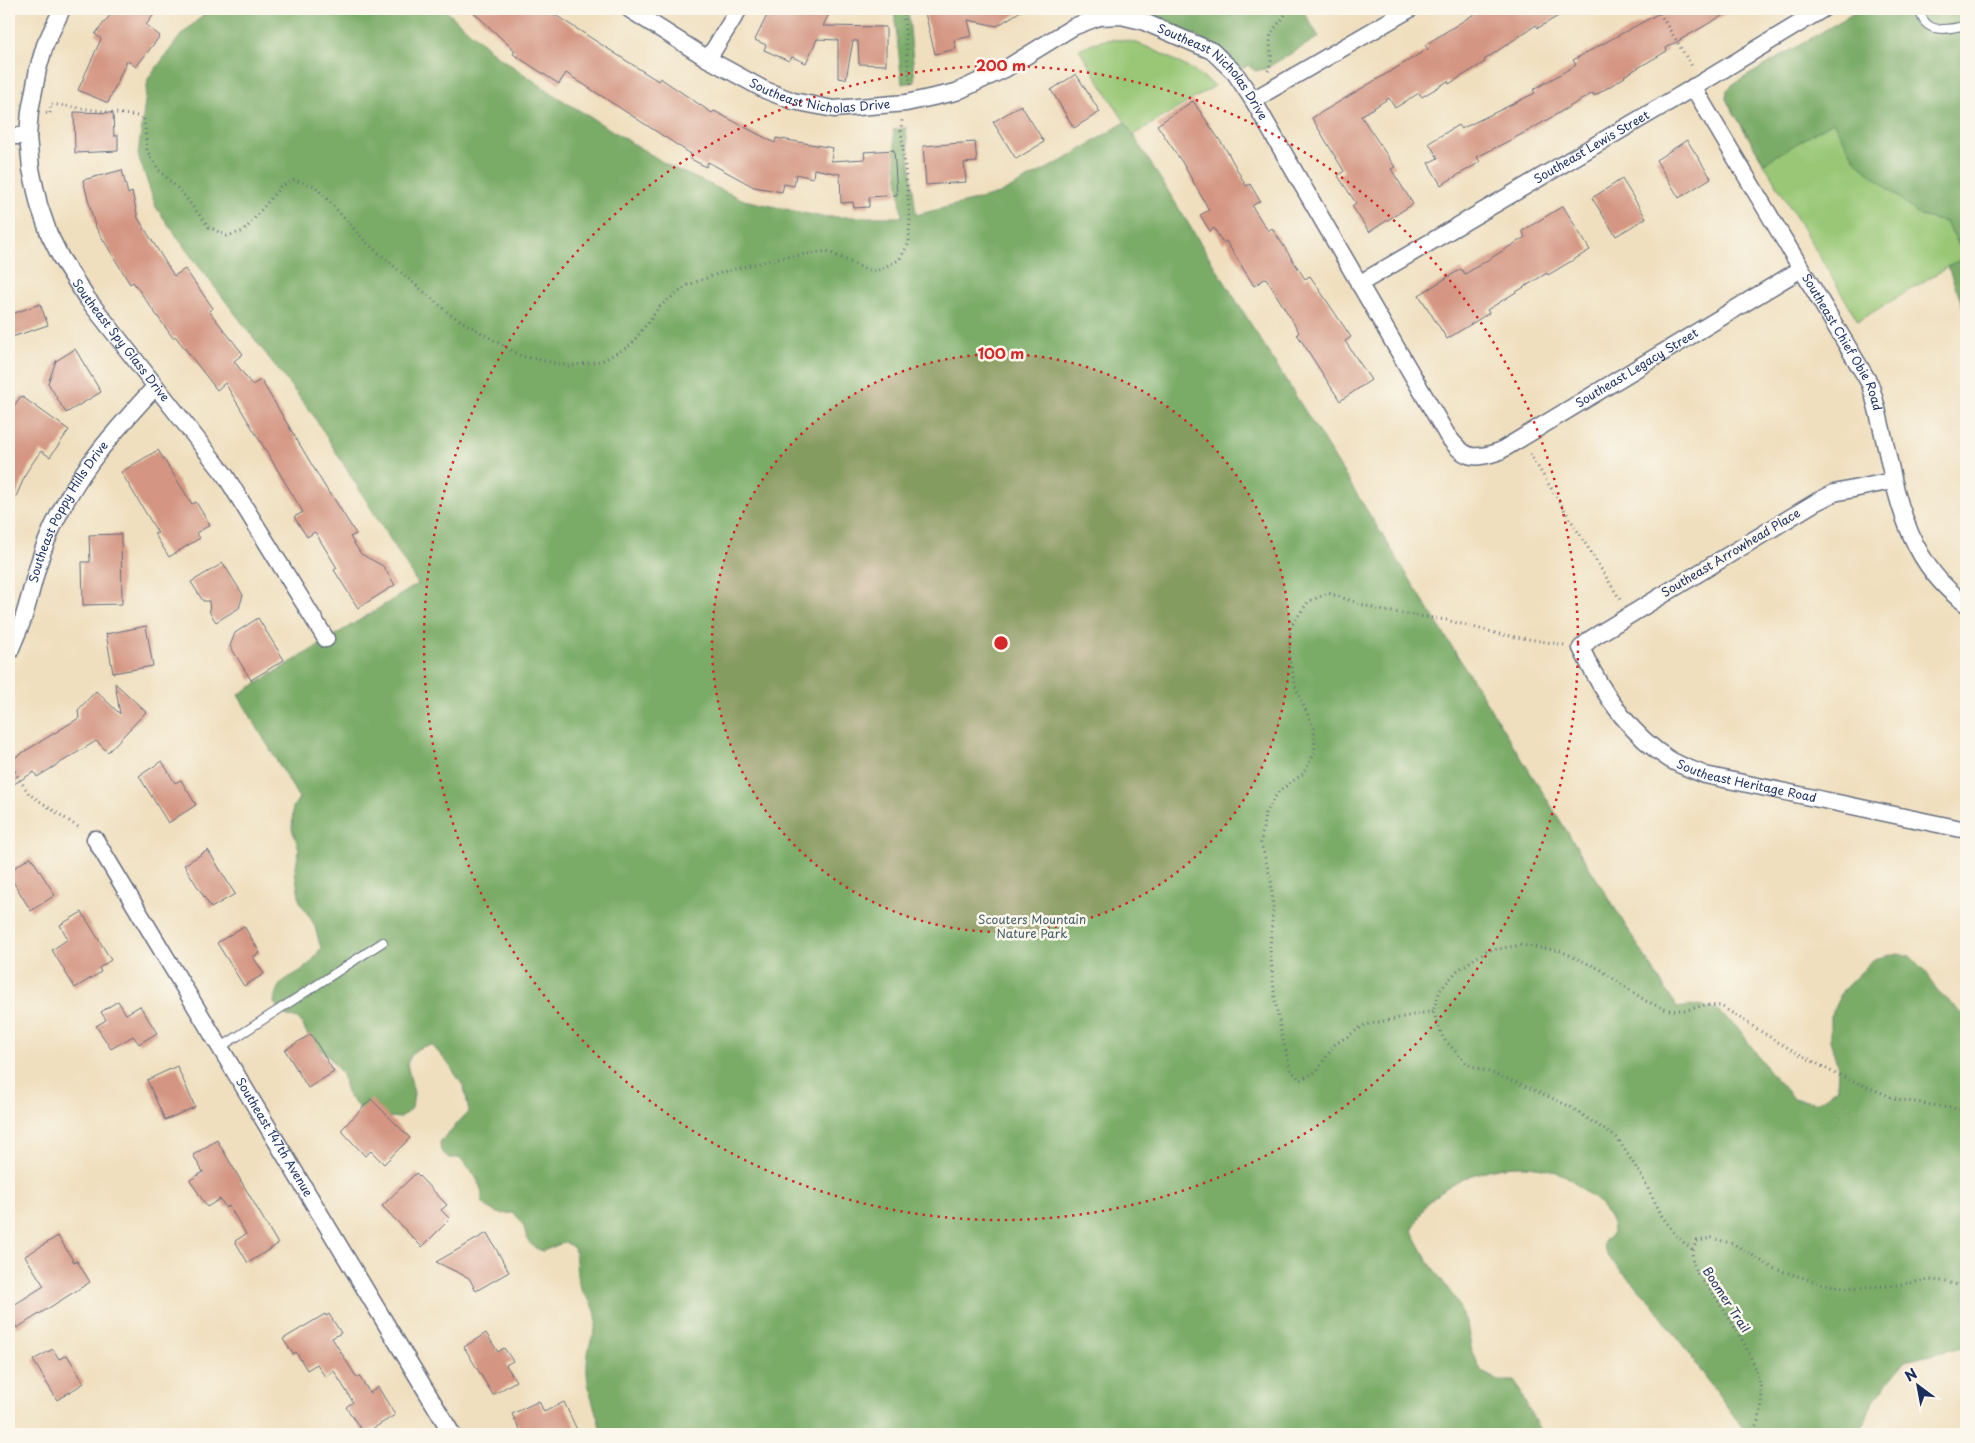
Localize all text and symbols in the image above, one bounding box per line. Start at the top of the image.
street label: Southeast Nicholas Drive [1155,19,1273,123]
text: 200 m [976,53,1026,76]
street label: Southeast Nicholas Drive [746,73,891,117]
street label: Southeast Lewis Street [1530,105,1652,187]
street label: Southeast Chief Obie Road [1798,270,1887,413]
street label: Southeast Spy Glass Drive [69,275,174,405]
street label: Southeast Legacy Street [1572,323,1701,411]
text: 100 m [978,341,1024,364]
street label: Southeast Poppy Hills Drive [24,437,112,584]
street label: Southeast Arrowhead Place [1658,503,1804,601]
centre of rings [992,634,1010,652]
street label: Southeast Heritage Road [1674,754,1818,806]
park label: Scouters Mountain Nature Park [978,910,1086,942]
street label: Southeast 147th Avenue [232,1074,318,1200]
street label: Boomer Trail [1699,1263,1755,1336]
north arrow [1892,1360,1942,1410]
text: N [1901,1363,1921,1386]

